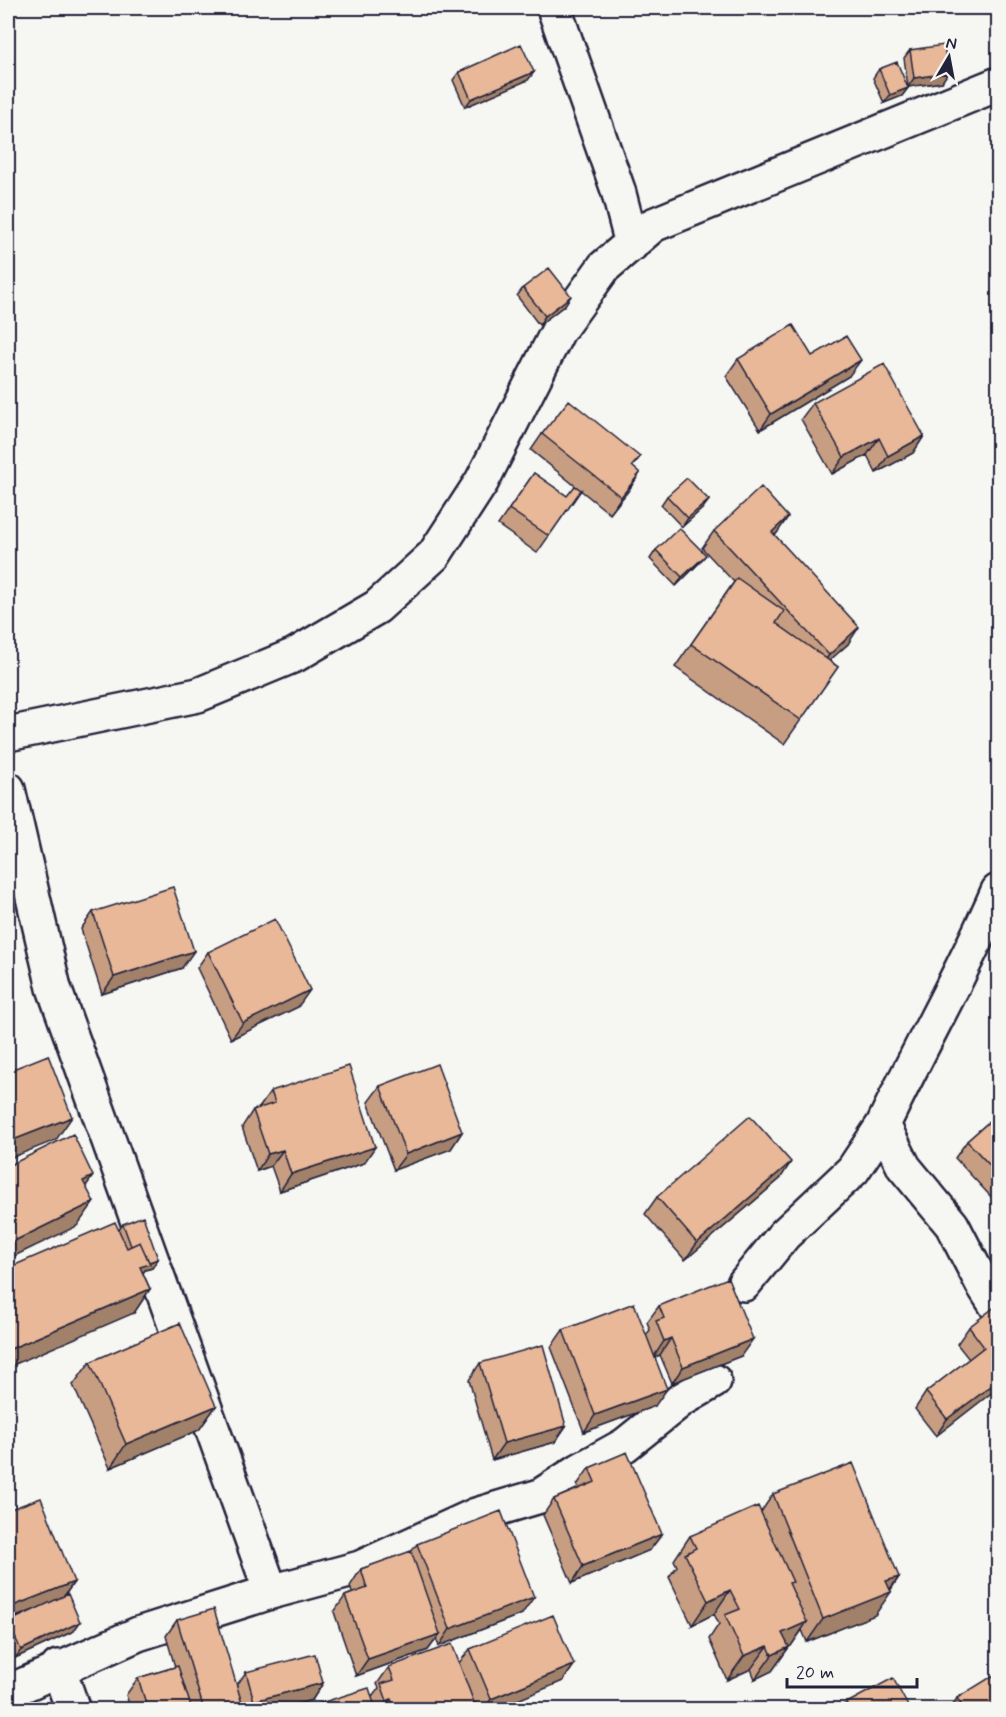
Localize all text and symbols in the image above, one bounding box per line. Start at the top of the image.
north arrow [919,27,979,87]
text: N [944,32,958,55]
scale bar [787,1651,918,1689]
text: 20 m [796,1661,834,1685]

